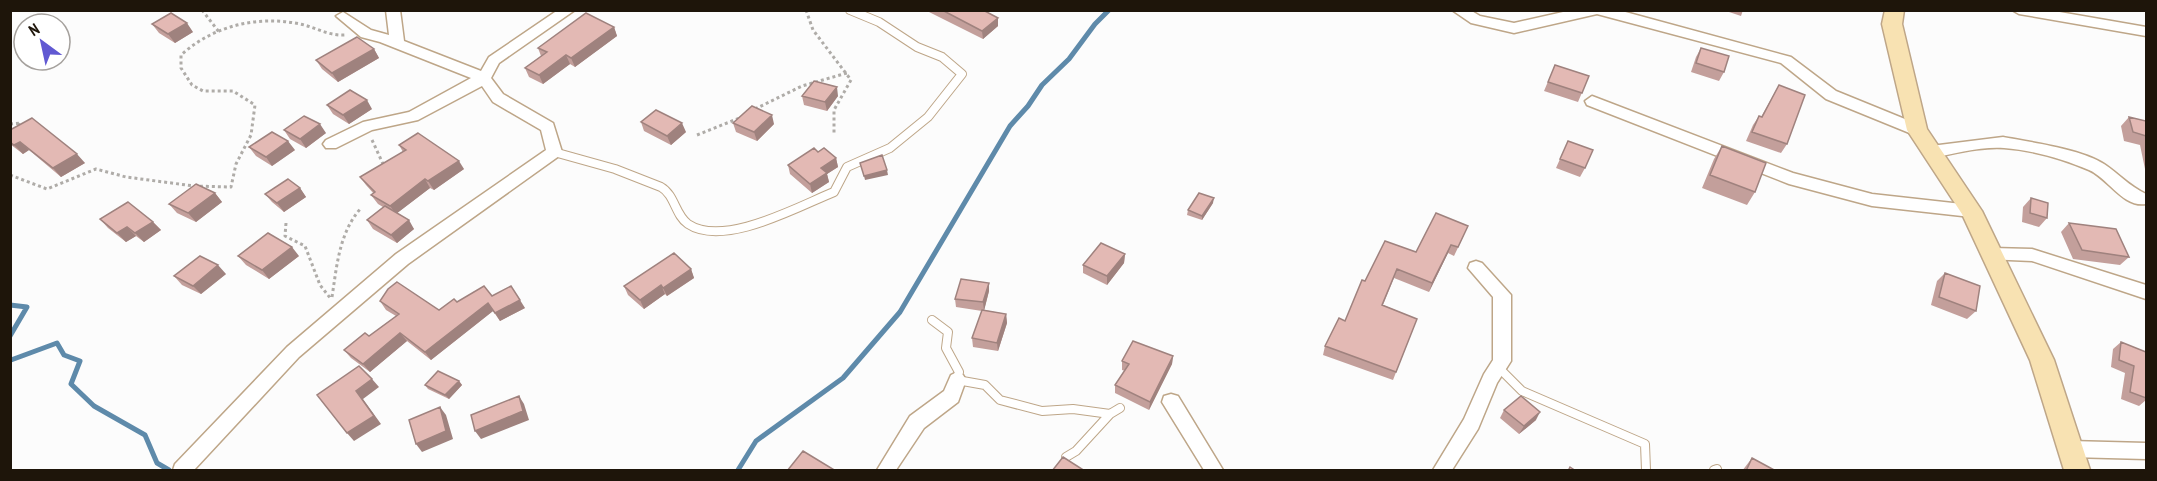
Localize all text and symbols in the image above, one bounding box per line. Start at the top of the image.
north arrow [12,12,72,72]
text: N [25,19,43,40]

